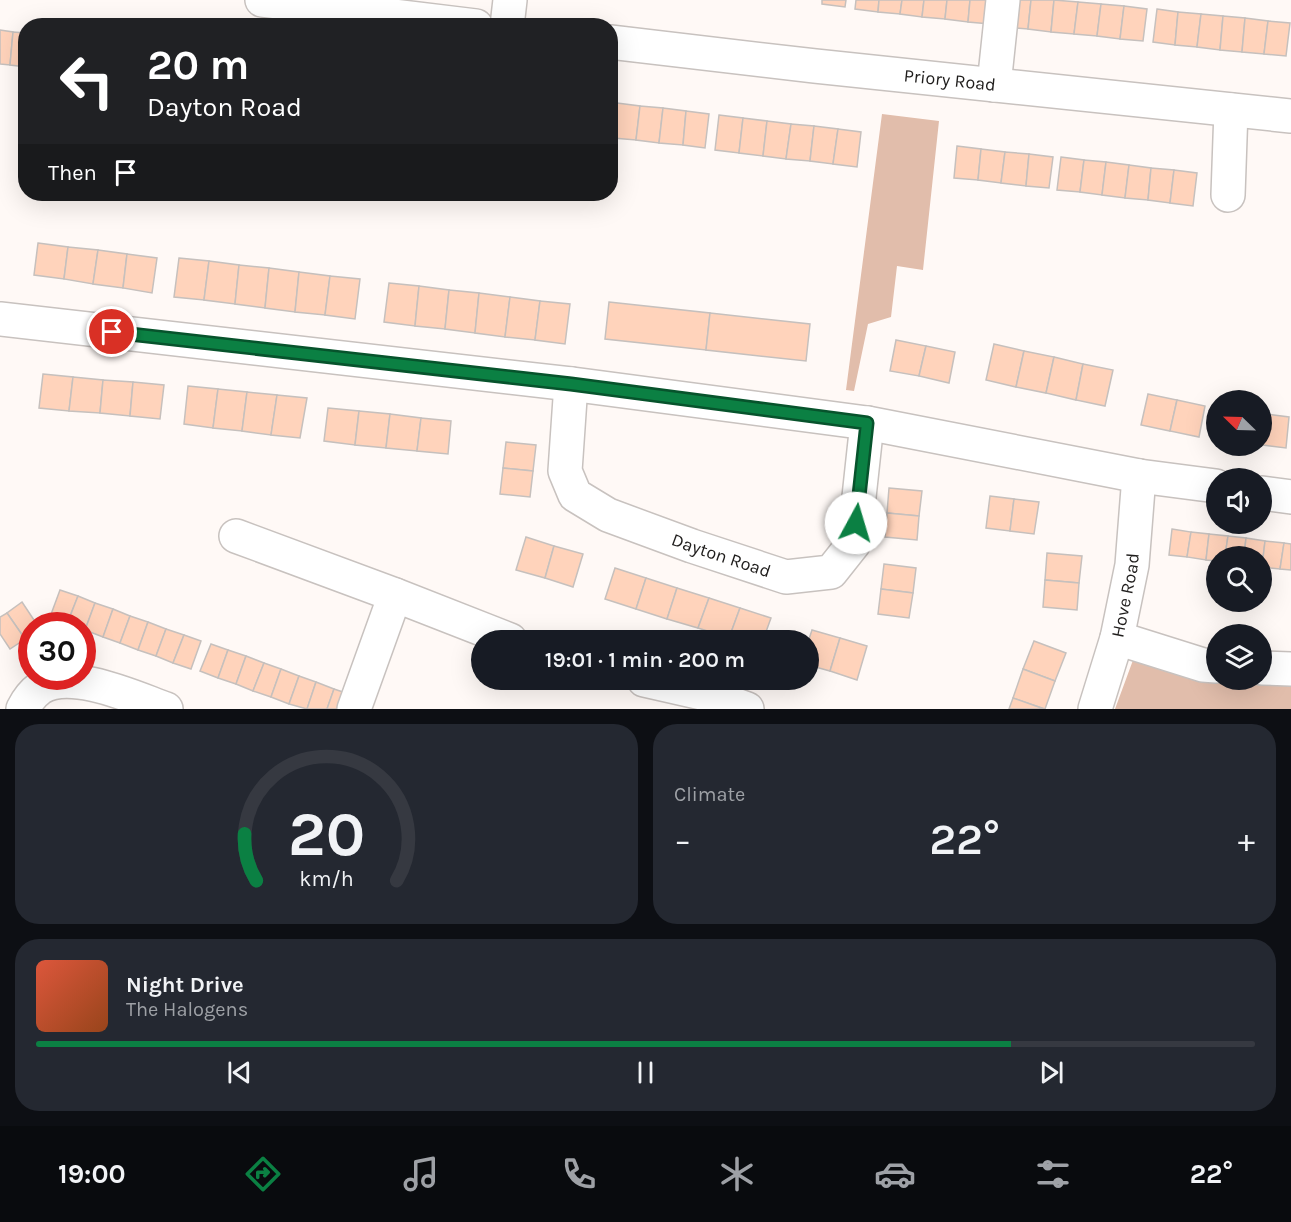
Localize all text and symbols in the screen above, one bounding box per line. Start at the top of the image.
text: 20 m [147,40,249,90]
icon: left [48,42,126,120]
street label: Priory Road [903,64,997,96]
text: Dayton Road [147,91,302,123]
icon: arrive [109,156,142,189]
text: Then [48,160,97,186]
pin [86,306,137,357]
icon: arrive [95,315,128,348]
north arrow [1206,390,1272,456]
map controls [1206,390,1272,690]
button: sound [1206,468,1272,534]
position arrow [824,491,888,555]
street label: Dayton Road [668,528,774,582]
button: search [1206,546,1272,612]
street label: Hove Road [1106,552,1144,640]
speed limit sign: 30 [18,612,96,690]
button: layers [1206,624,1272,690]
text: 19:01 · 1 min · 200 m [545,647,745,673]
text: Climate [674,783,745,806]
text: 20 [288,798,365,871]
text: 22° [929,813,1000,865]
text: − [674,821,691,859]
text: + [1238,821,1255,859]
text: km/h [299,866,354,891]
text: Night Drive [126,972,244,998]
text: The Halogens [126,998,248,1021]
icon: previous [223,1056,256,1089]
icon: pause [629,1056,662,1089]
icon: next [1035,1056,1068,1089]
icon: directions [242,1153,284,1195]
icon: music [400,1153,442,1195]
icon: phone [558,1153,600,1195]
icon: climate [716,1153,758,1195]
icon: car [874,1153,916,1195]
icon: filters [1032,1153,1074,1195]
text: 19:00 [58,1158,126,1190]
text: 22° [1190,1158,1233,1190]

